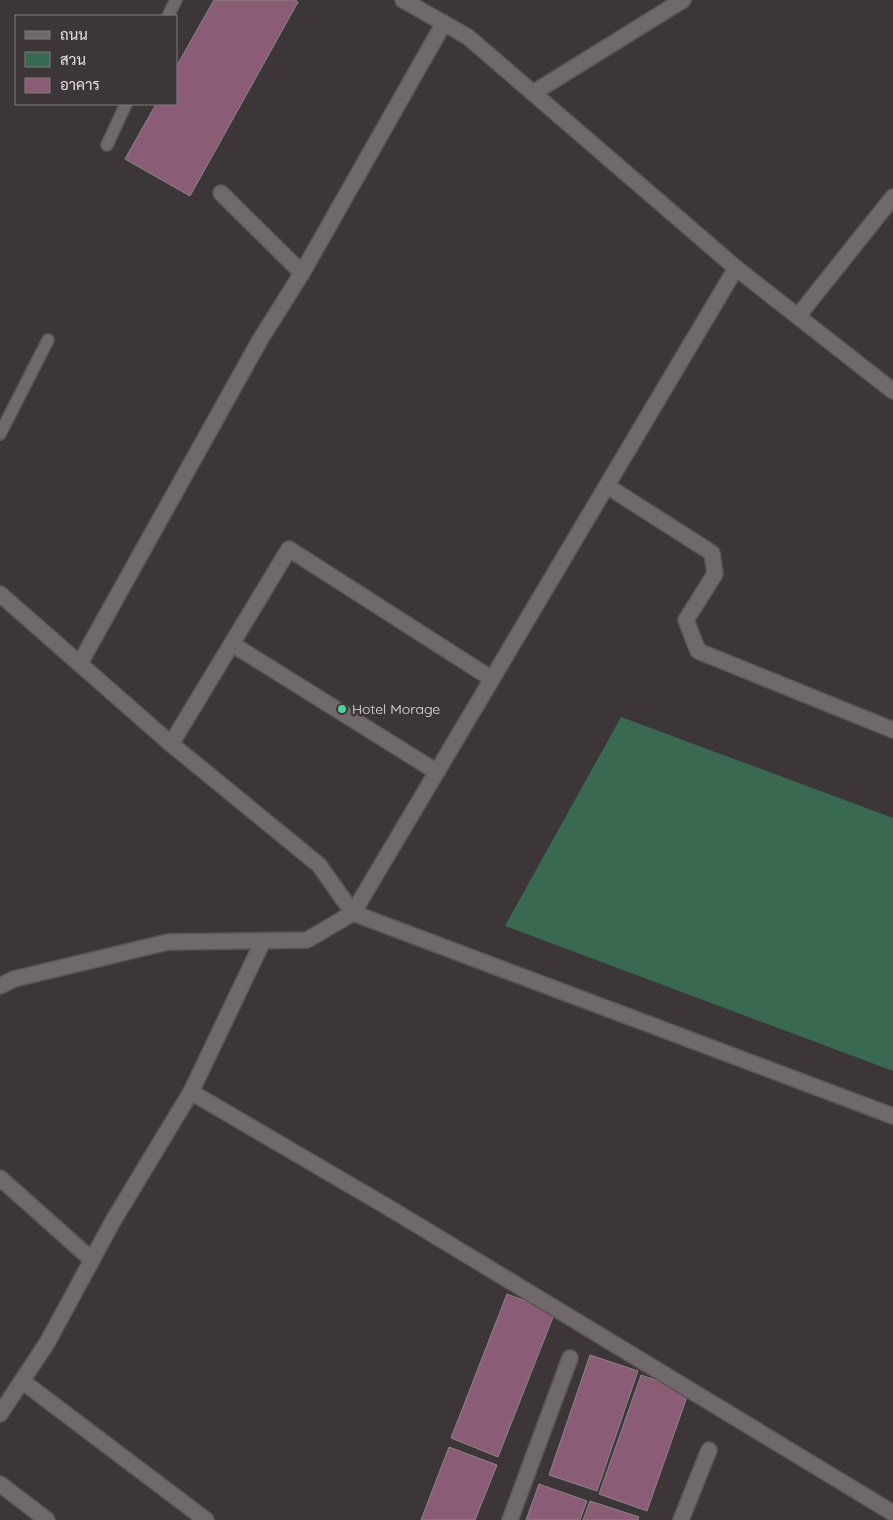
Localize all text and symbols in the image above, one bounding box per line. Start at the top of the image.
legend [15,15,178,105]
text: ถนน [60,25,88,44]
text: สวน [60,50,86,69]
text: อาคาร [60,75,100,94]
place label: Hotel Morage [352,700,440,718]
marker: Hotel Morage [336,703,348,715]

